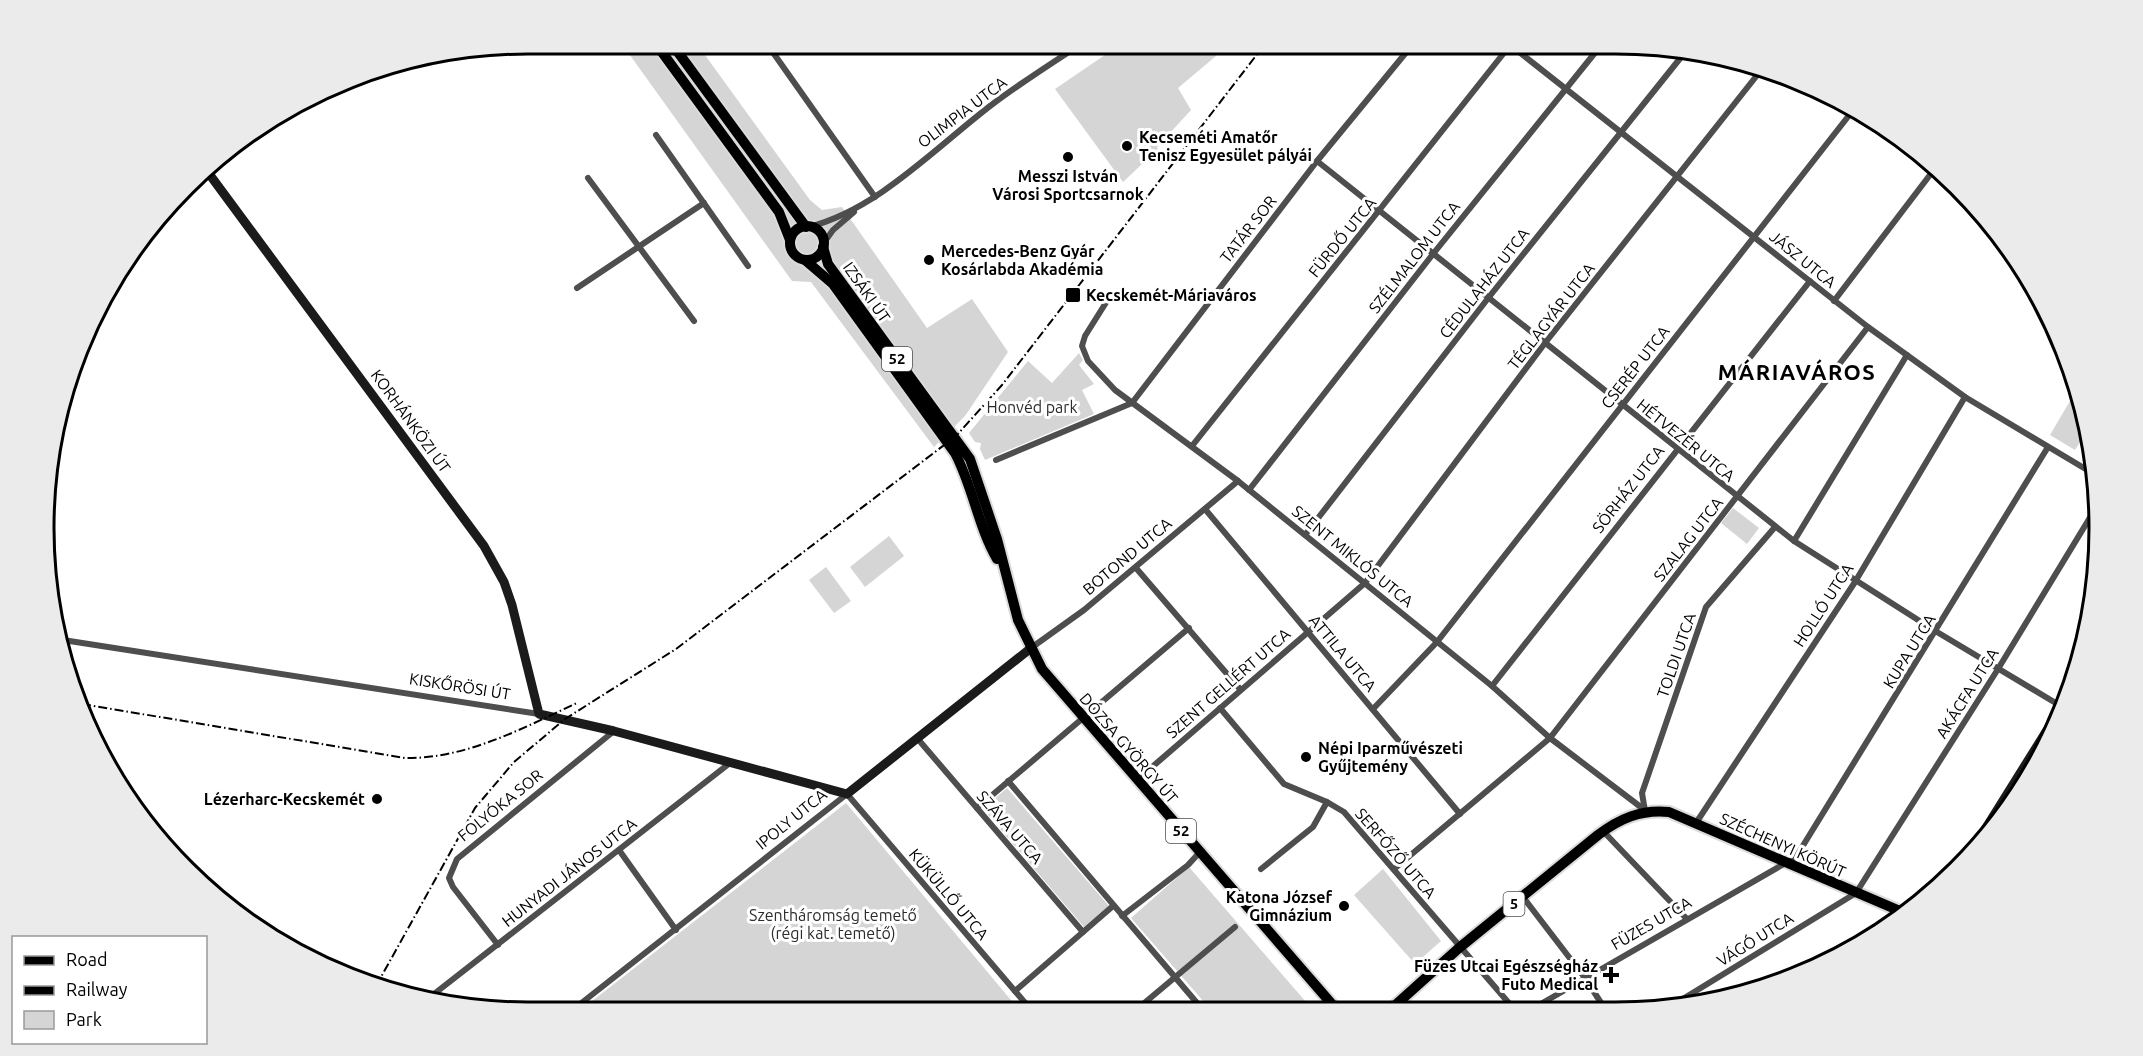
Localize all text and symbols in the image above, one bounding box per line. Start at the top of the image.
street label: OLIMPIA UTCA [914,72,1010,151]
place label: Kecseméti Amatőr Tenisz Egyesület pályái [1139,128,1312,164]
marker: Kecseméti Amatőr Tenisz Egyesület pályái [1120,139,1134,153]
marker: Messzi István Városi Sportcsarnok [1061,150,1075,164]
place label: Messzi István Városi Sportcsarnok [992,167,1144,203]
street label: TATÁR SOR [1215,191,1280,266]
street label: FÜRDŐ UTCA [1304,193,1380,280]
street label: SZÉLMALOM UTCA [1363,196,1464,316]
street label: CÉDULAHÁZ UTCA [1434,223,1533,342]
street label: JÁSZ UTCA [1766,225,1841,291]
place label: Mercedes-Benz Gyár Kosárlabda Akadémia [941,242,1103,278]
marker: Mercedes-Benz Gyár Kosárlabda Akadémia [922,253,936,267]
street label: IZSÁKI ÚT [840,257,896,326]
street label: TÉGLAGYÁR UTCA [1502,258,1598,373]
marker: Kecskemét-Máriaváros [1064,286,1082,304]
place label: Kecskemét-Máriaváros [1086,286,1257,304]
street label: CSERÉP UTCA [1596,320,1673,412]
road number: 52 [882,347,912,371]
district label: MÁRIAVÁROS [1718,359,1876,384]
street label: KORHÁNKÖZI ÚT [368,365,456,476]
street label: HÉTVEZÉR UTCA [1634,394,1740,485]
park label: Honvéd park [987,398,1077,416]
street label: SÖRHÁZ UTCA [1587,440,1668,536]
street label: SZALAG UTCA [1650,493,1727,584]
street label: SZENT MIKLÓS UTCA [1289,501,1418,611]
street label: BOTOND UTCA [1079,513,1175,598]
street label: HOLLÓ UTCA [1789,559,1857,650]
street label: TOLDI UTCA [1653,610,1699,700]
street label: KUPA UTCA [1879,610,1939,691]
street label: ATTILA UTCA [1306,611,1381,695]
street label: SZENT GELLÉRT UTCA [1161,623,1294,742]
street label: AKÁCFA UTCA [1930,643,2002,741]
street label: KISKŐRÖSI ÚT [408,667,512,703]
street label: DÓZSA GYÖRGY ÚT [1076,688,1183,807]
place label: Népi Iparművészeti Gyűjtemény [1318,739,1463,775]
marker: Népi Iparművészeti Gyűjtemény [1299,750,1313,764]
street label: FOLYÓKA SOR [453,765,546,845]
street label: IPOLY UTCA [752,785,830,853]
street label: SZÁVA UTCA [973,786,1048,868]
place label: Lézerharc-Kecskemét [204,790,365,808]
marker: Lézerharc-Kecskemét [370,792,384,806]
street label: SERFŐZŐ UTCA [1352,804,1441,902]
street label: SZÉCHENYI KÖRÚT [1717,807,1850,881]
street label: HUNYADI JÁNOS UTCA [497,812,640,930]
road number: 52 [1166,819,1196,843]
street label: KÜKÜLLŐ UTCA [906,844,993,944]
place label: Katona József Gimnázium [1226,888,1332,924]
road number: 5 [1504,892,1524,916]
street label: FÜZES UTCA [1608,893,1695,953]
marker: Katona József Gimnázium [1337,899,1351,913]
park label: Szentháromság temető (régi kat. temető) [749,906,917,943]
street label: VÁGÓ UTCA [1713,906,1797,970]
legend [12,936,207,1044]
text: Road [66,949,108,969]
place label: Füzes Utcai Egészségház Futo Medical [1414,957,1598,993]
marker: Füzes Utcai Egészségház Futo Medical [1602,966,1620,984]
text: Railway [66,979,128,999]
text: Park [66,1009,102,1029]

